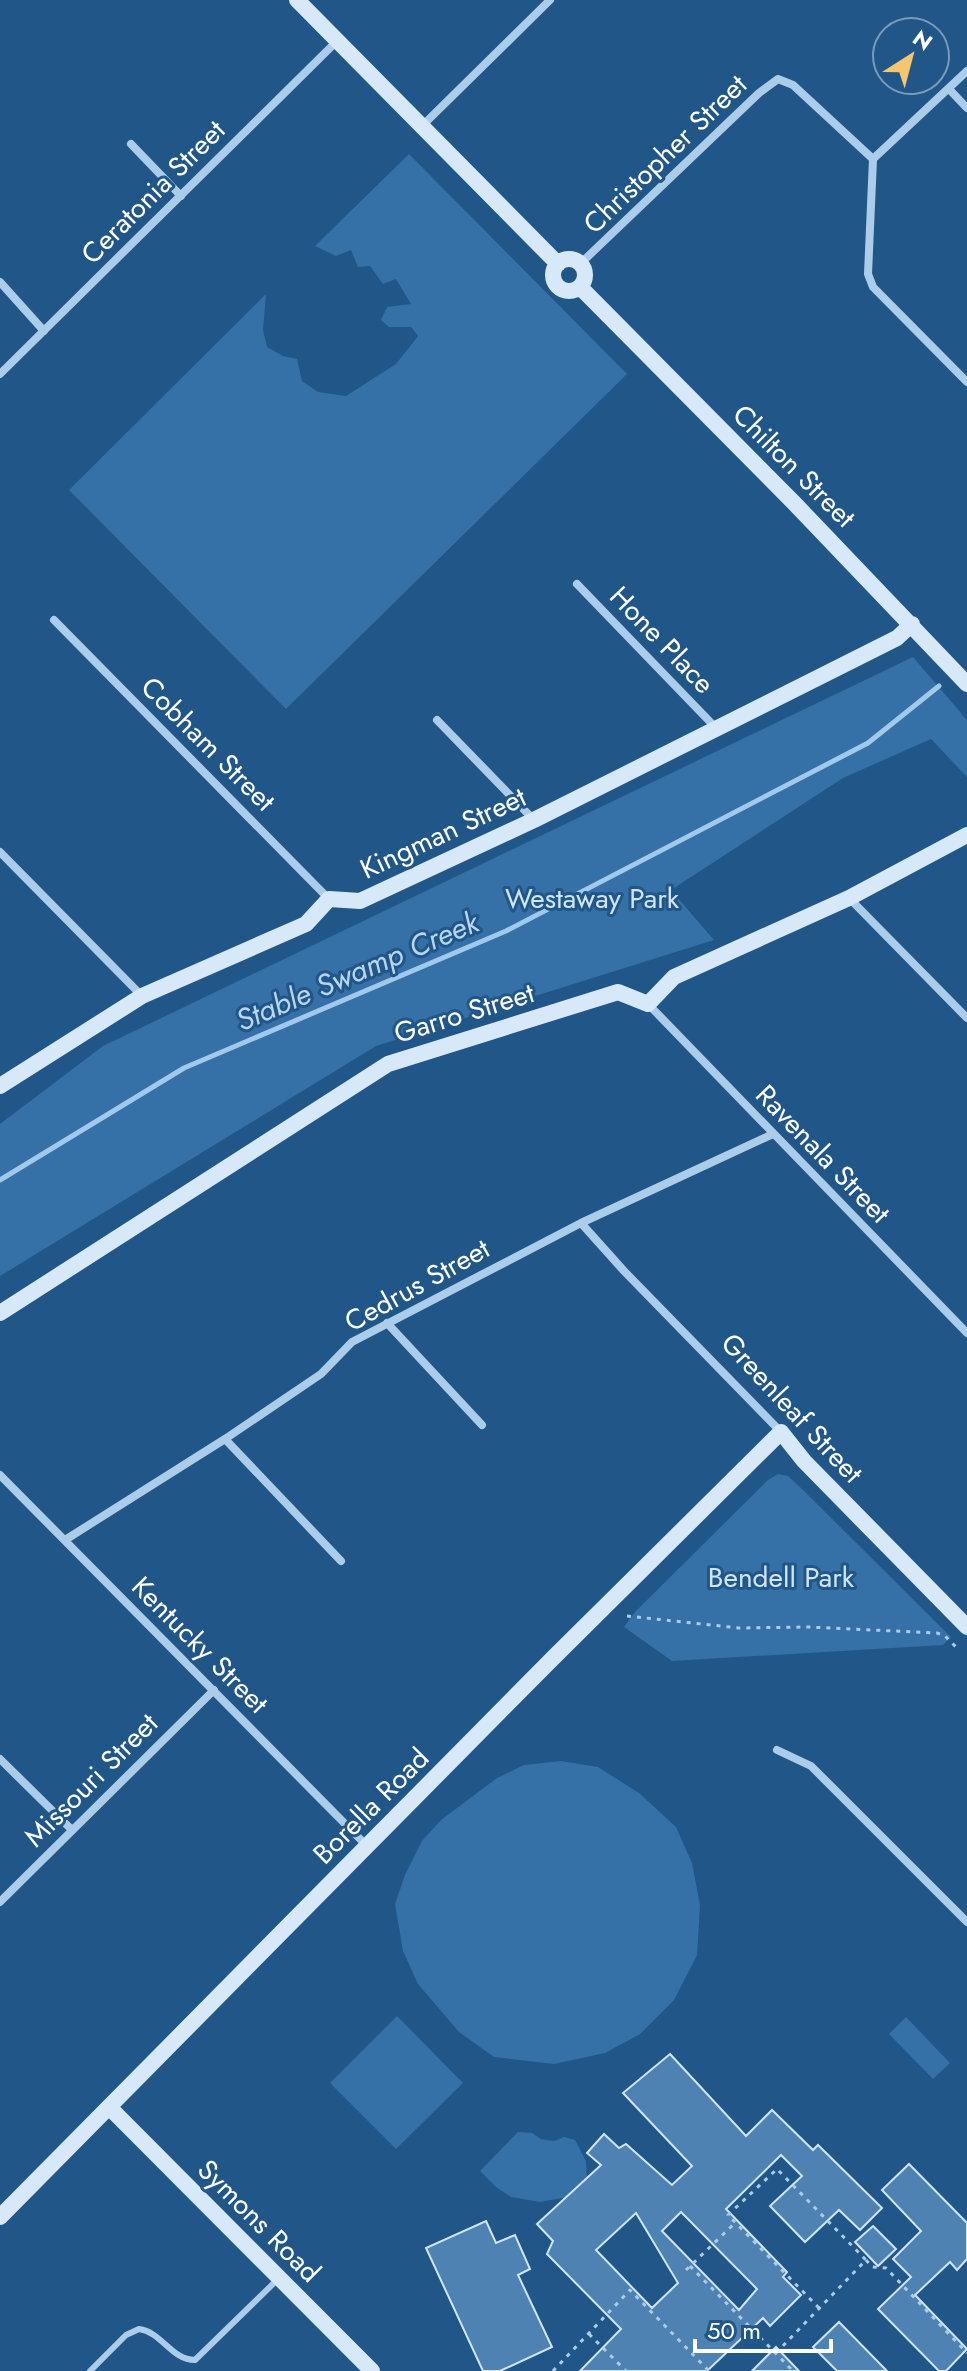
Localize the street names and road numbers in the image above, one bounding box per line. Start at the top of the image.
street label: Christopher Street [574,65,756,243]
street label: Ceratonia Street [72,110,235,273]
street label: Chilton Street [723,395,865,537]
street label: Hone Place [600,577,724,703]
street label: Cobham Street [131,667,285,821]
street label: Kingman Street [353,776,533,889]
street label: Garro Street [389,972,539,1054]
street label: Ravenala Street [746,1076,900,1233]
street label: Cedrus Street [337,1228,497,1342]
street label: Greenleaf Street [712,1324,873,1492]
street label: Kentucky Street [122,1567,278,1723]
street label: Missouri Street [15,1704,167,1856]
street label: Borella Road [304,1739,438,1873]
street label: Symons Road [188,2150,330,2292]

